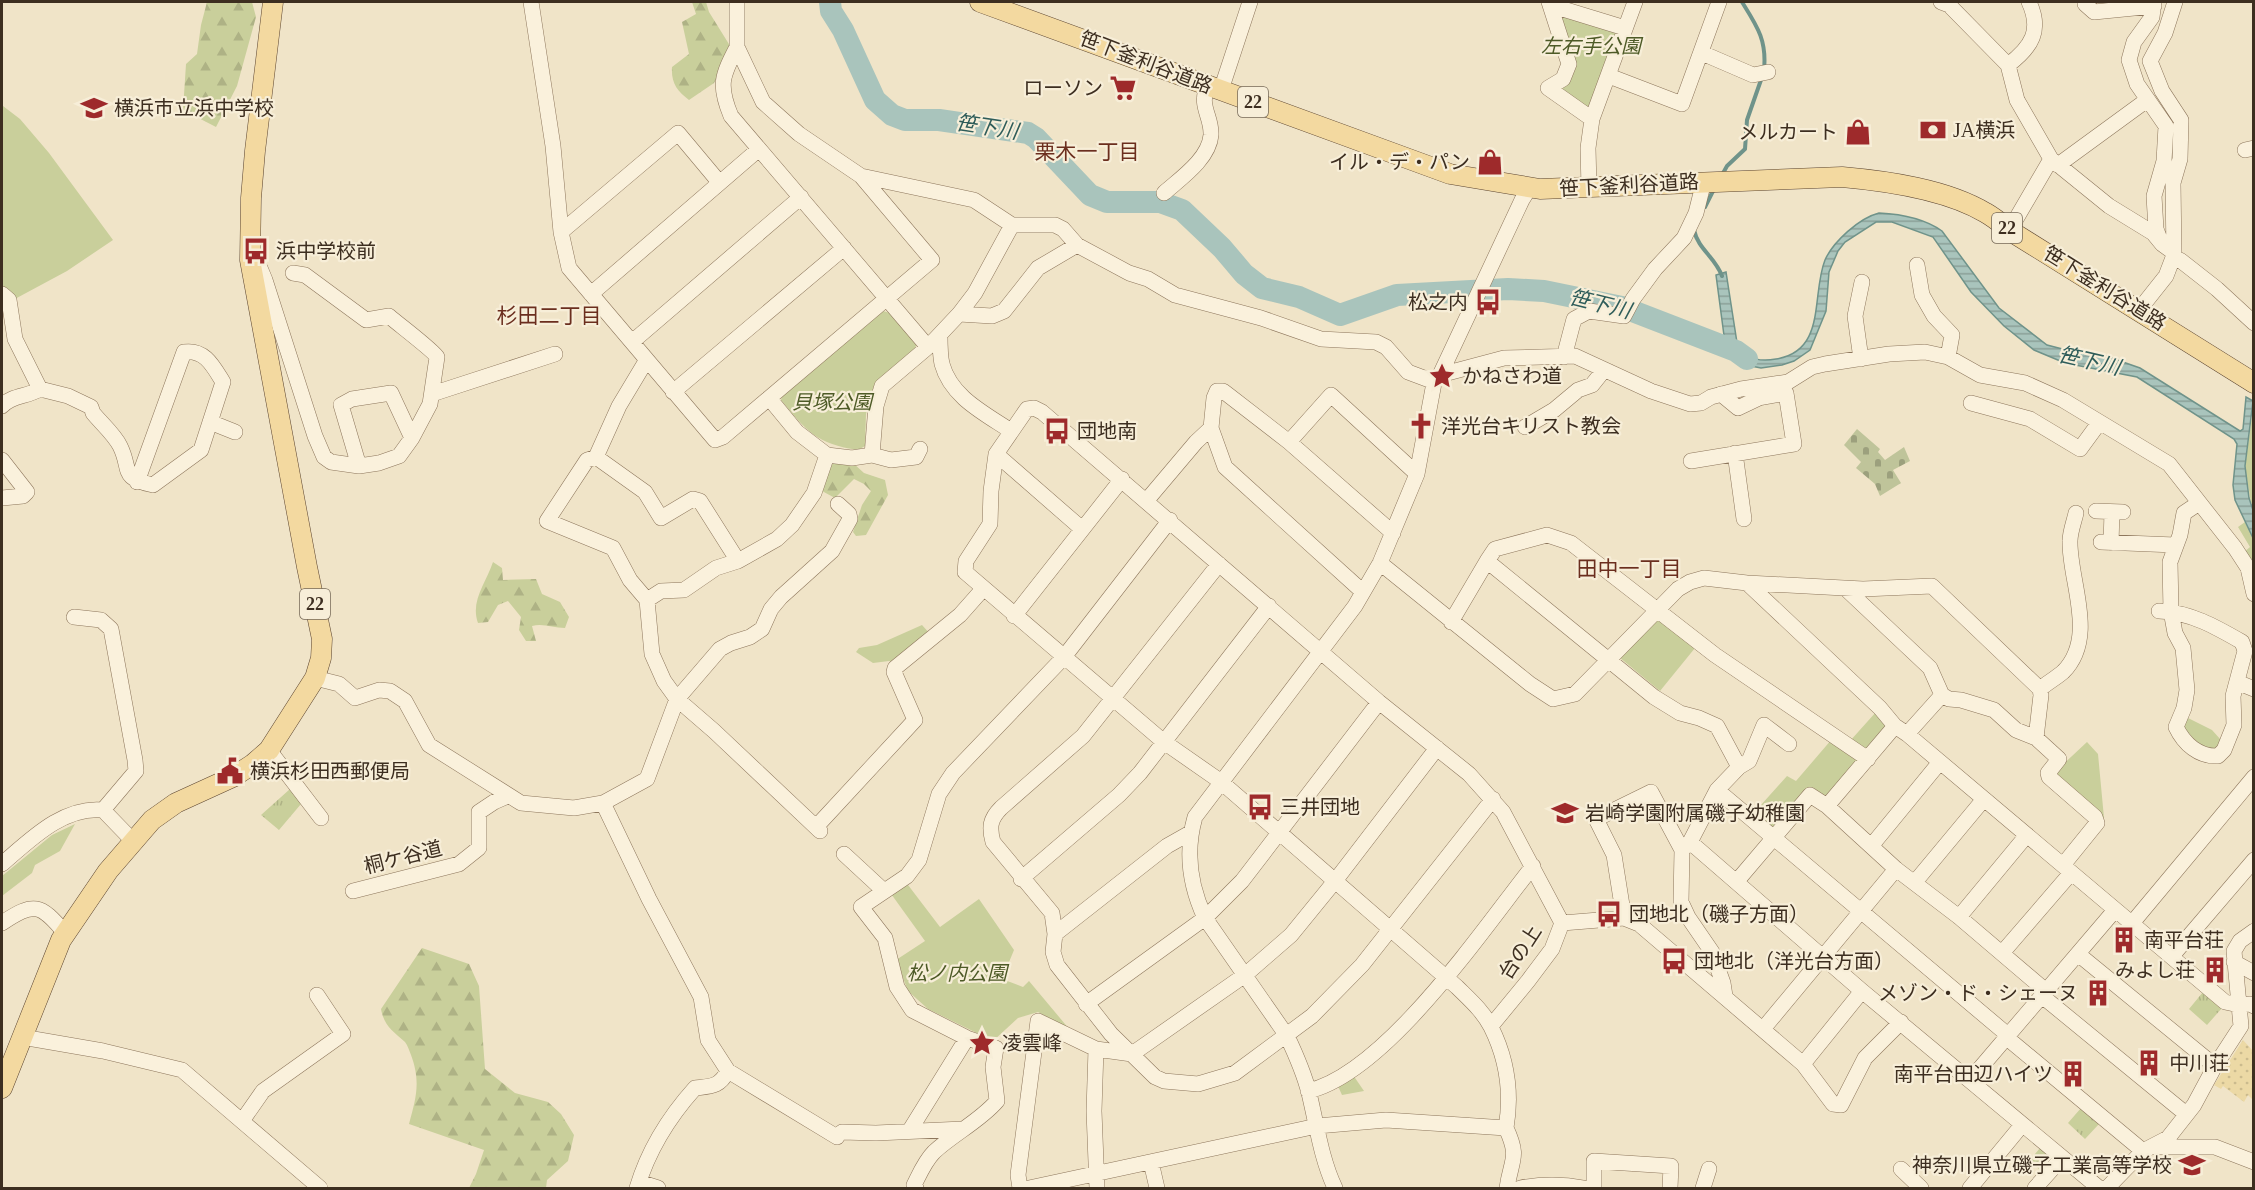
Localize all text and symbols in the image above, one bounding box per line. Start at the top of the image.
street label: 笹下釜利谷道路 [1077,27,1215,97]
park label: 左右手公園 [1541,35,1644,57]
supermarket icon: ローソン [1108,73,1138,103]
place label: ローソン [1023,77,1103,99]
road number: 22 [1238,87,1268,117]
school or university icon: 横浜市立浜中学校 [79,93,109,123]
place label: 横浜市立浜中学校 [114,97,274,119]
water label: 笹下川 [954,110,1022,144]
bank icon: JA横浜 [1918,115,1948,145]
shop icon: メルカート [1843,117,1873,147]
place label: JA横浜 [1953,119,2015,141]
place label: メルカート [1739,121,1838,143]
district label: 栗木一丁目 [1035,140,1140,164]
shop icon: イル・デ・パン [1475,147,1505,177]
place label: イル・デ・パン [1329,151,1470,173]
street label: 笹下釜利谷道路 [1559,170,1699,200]
road number: 22 [1992,213,2022,243]
bus stop icon: 浜中学校前 [241,236,271,266]
place label: 浜中学校前 [276,240,376,262]
street label: 笹下釜利谷道路 [2040,242,2170,334]
water label: 笹下川 [1567,285,1635,324]
bus stop icon: 松之内 [1473,287,1503,317]
place label: 松之内 [1408,291,1468,313]
district label: 杉田二丁目 [497,304,602,328]
water label: 笹下川 [2056,342,2124,380]
place icon: かねさわ道 [1427,361,1457,391]
place label: かねさわ道 [1462,365,1562,387]
park label: 貝塚公園 [792,391,875,413]
church icon: 洋光台キリスト教会 [1406,411,1436,441]
place label: 洋光台キリスト教会 [1441,415,1621,437]
bus stop icon: 団地南 [1042,416,1072,446]
place label: 団地南 [1077,420,1137,442]
district label: 田中一丁目 [1577,557,1682,581]
road number: 22 [300,589,330,619]
public building icon: 横浜杉田西郵便局 [215,756,245,786]
place label: 横浜杉田西郵便局 [250,760,410,782]
bus stop icon: 三井団地 [1245,792,1275,822]
place label: 三井団地 [1280,796,1360,818]
school or university icon: 岩崎学園附属磯子幼稚園 [1550,798,1580,828]
place label: 岩崎学園附属磯子幼稚園 [1585,802,1805,824]
street label: 桐ケ谷道 [362,837,444,877]
bus stop icon: 団地北（磯子方面） [1594,899,1624,929]
place label: 団地北（磯子方面） [1629,903,1809,925]
street label: 台の上 [1494,921,1546,983]
building icon: 南平台荘 [2109,925,2139,955]
place label: 南平台荘 [2144,929,2224,951]
bus stop icon: 団地北（洋光台方面） [1659,946,1689,976]
place label: 団地北（洋光台方面） [1694,950,1894,972]
building icon: みよし荘 [2200,955,2230,985]
place label: みよし荘 [2115,959,2195,981]
park label: 松ノ内公園 [907,962,1010,984]
building icon: メゾン・ド・シェーヌ [2083,978,2113,1008]
place label: メゾン・ド・シェーヌ [1878,982,2078,1004]
place icon: 凌雲峰 [967,1028,997,1058]
place label: 凌雲峰 [1002,1032,1062,1054]
building icon: 中川荘 [2134,1048,2164,1078]
place label: 中川荘 [2169,1052,2229,1074]
building icon: 南平台田辺ハイツ [2058,1059,2088,1089]
place label: 南平台田辺ハイツ [1893,1063,2053,1085]
school or university icon: 神奈川県立磯子工業高等学校 [2177,1150,2207,1180]
place label: 神奈川県立磯子工業高等学校 [1912,1154,2172,1176]

